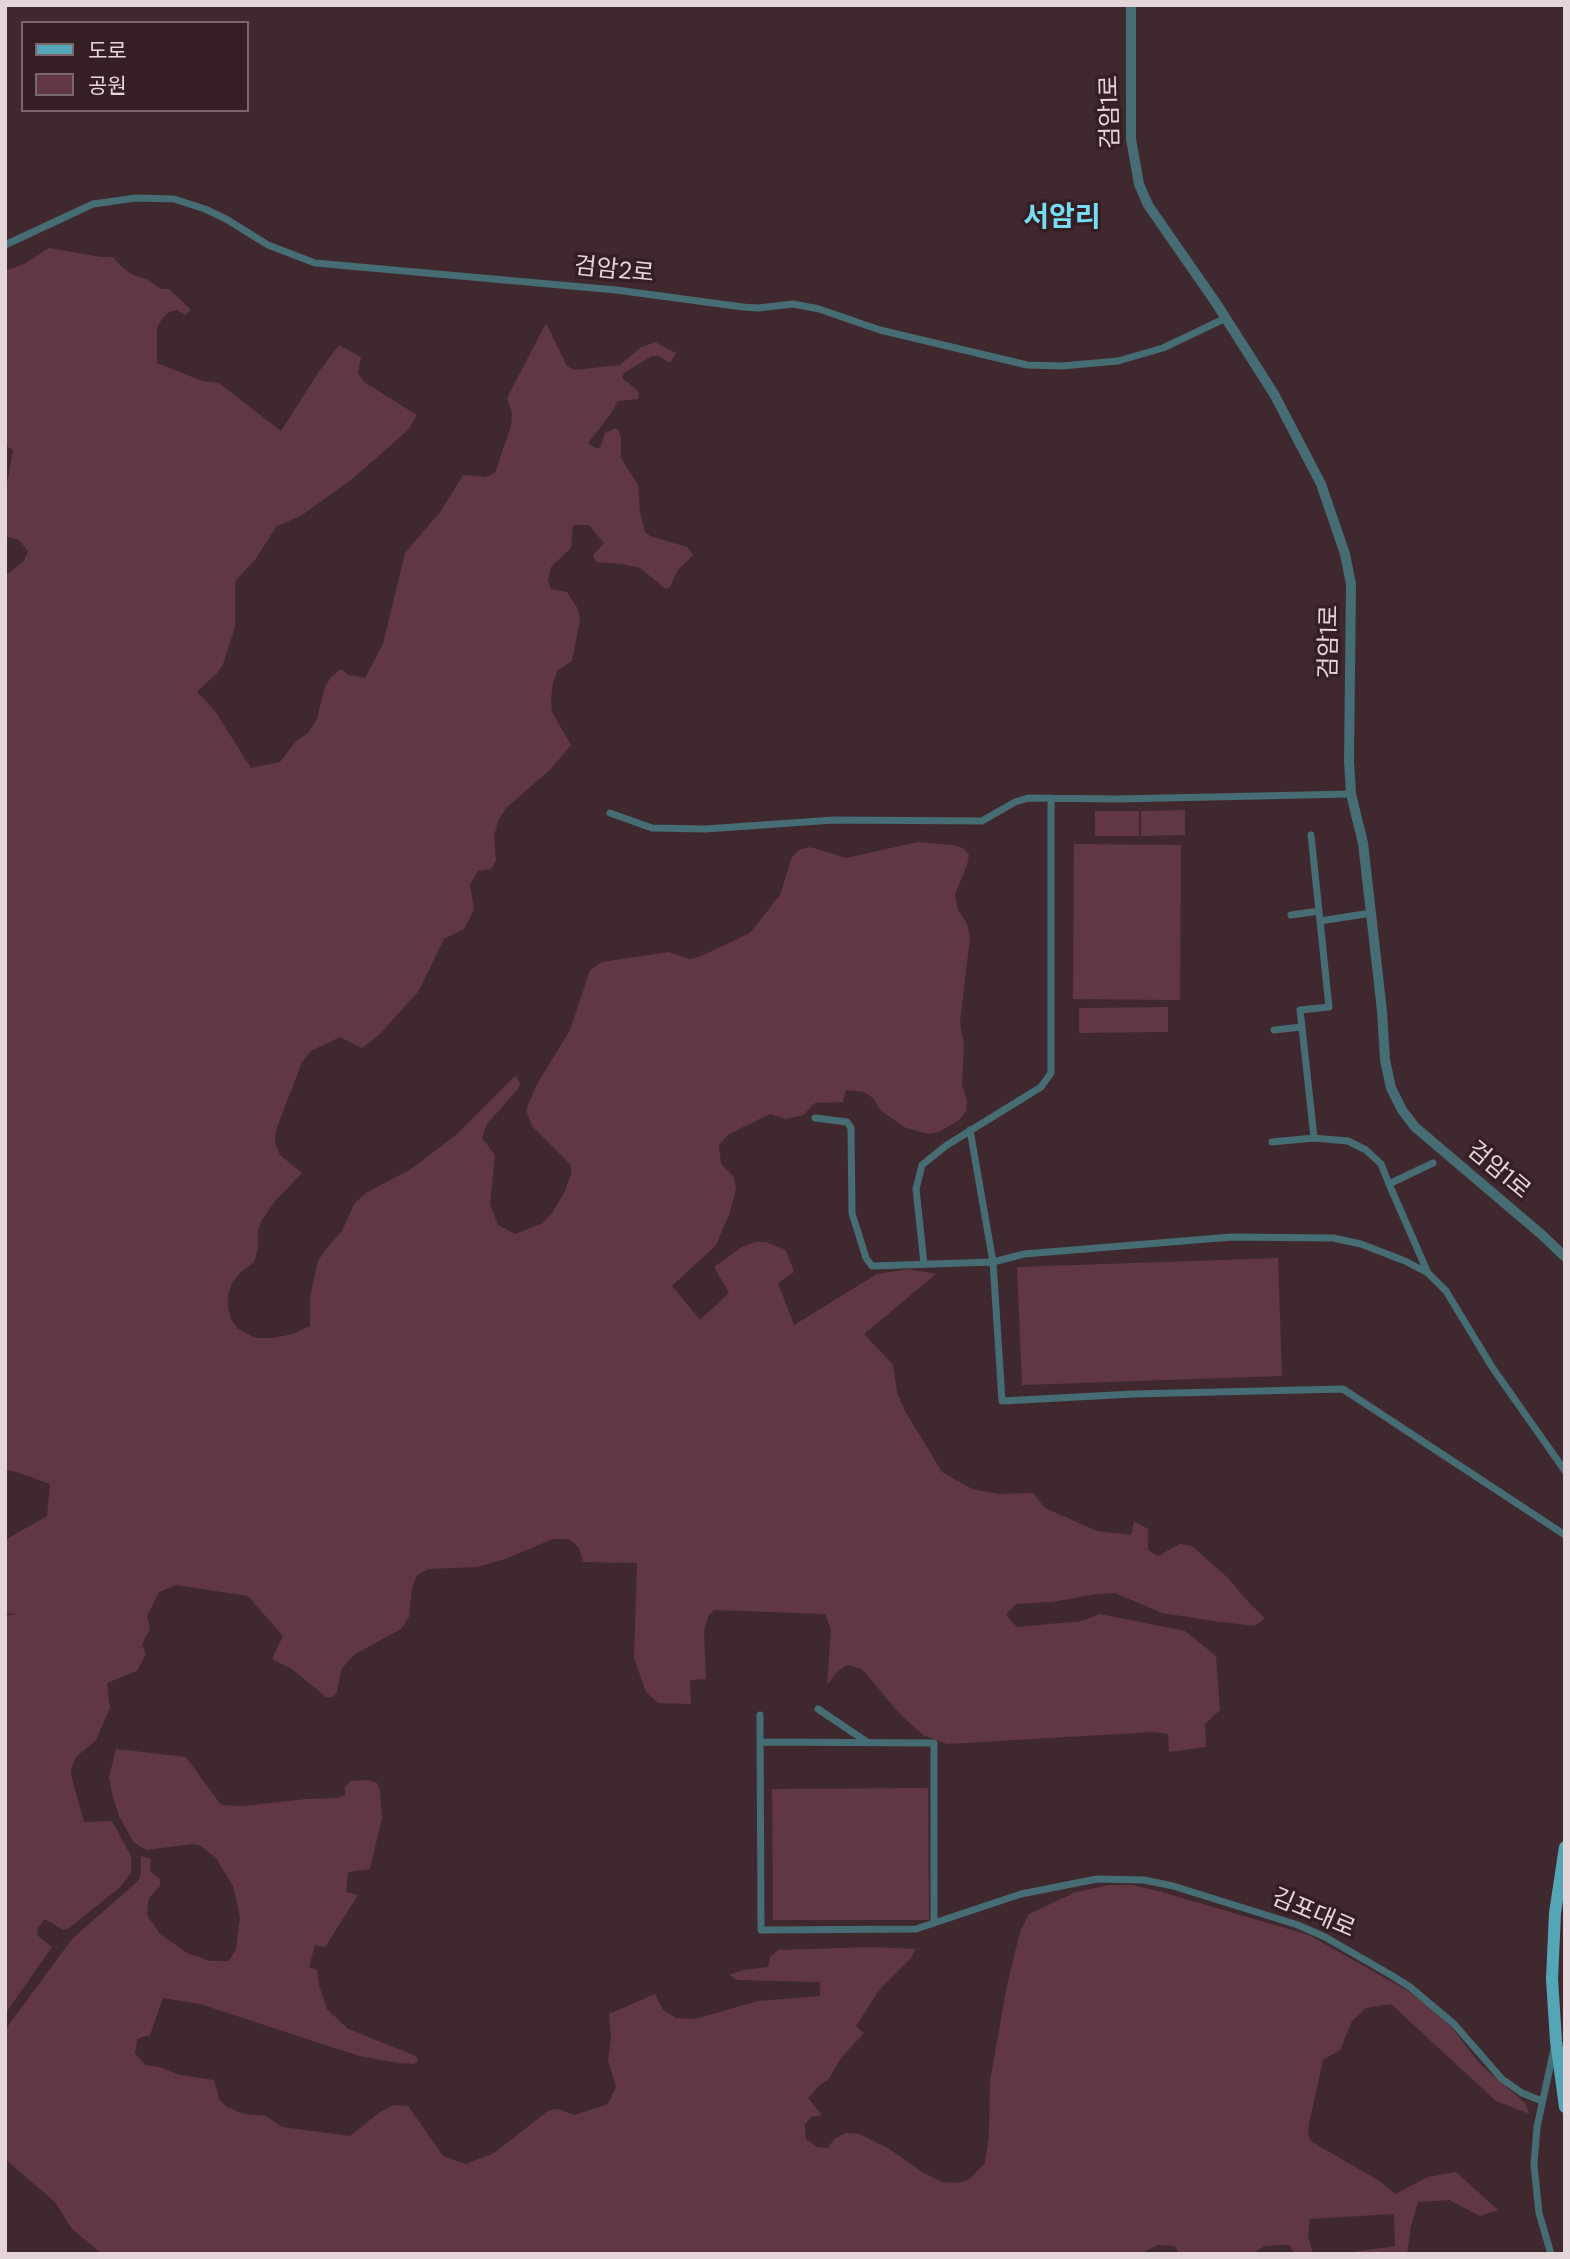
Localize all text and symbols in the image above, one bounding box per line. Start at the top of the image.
legend [21,21,248,112]
text: 도로 [88,37,127,65]
text: 공원 [88,72,127,100]
street label: 검암1로 [1096,75,1126,149]
district label: 서암리 [1023,202,1101,236]
street label: 검암2로 [573,252,655,290]
street label: 검암1로 [1315,605,1345,679]
street label: 검암1로 [1461,1136,1535,1206]
street label: 김포대로 [1267,1883,1359,1945]

